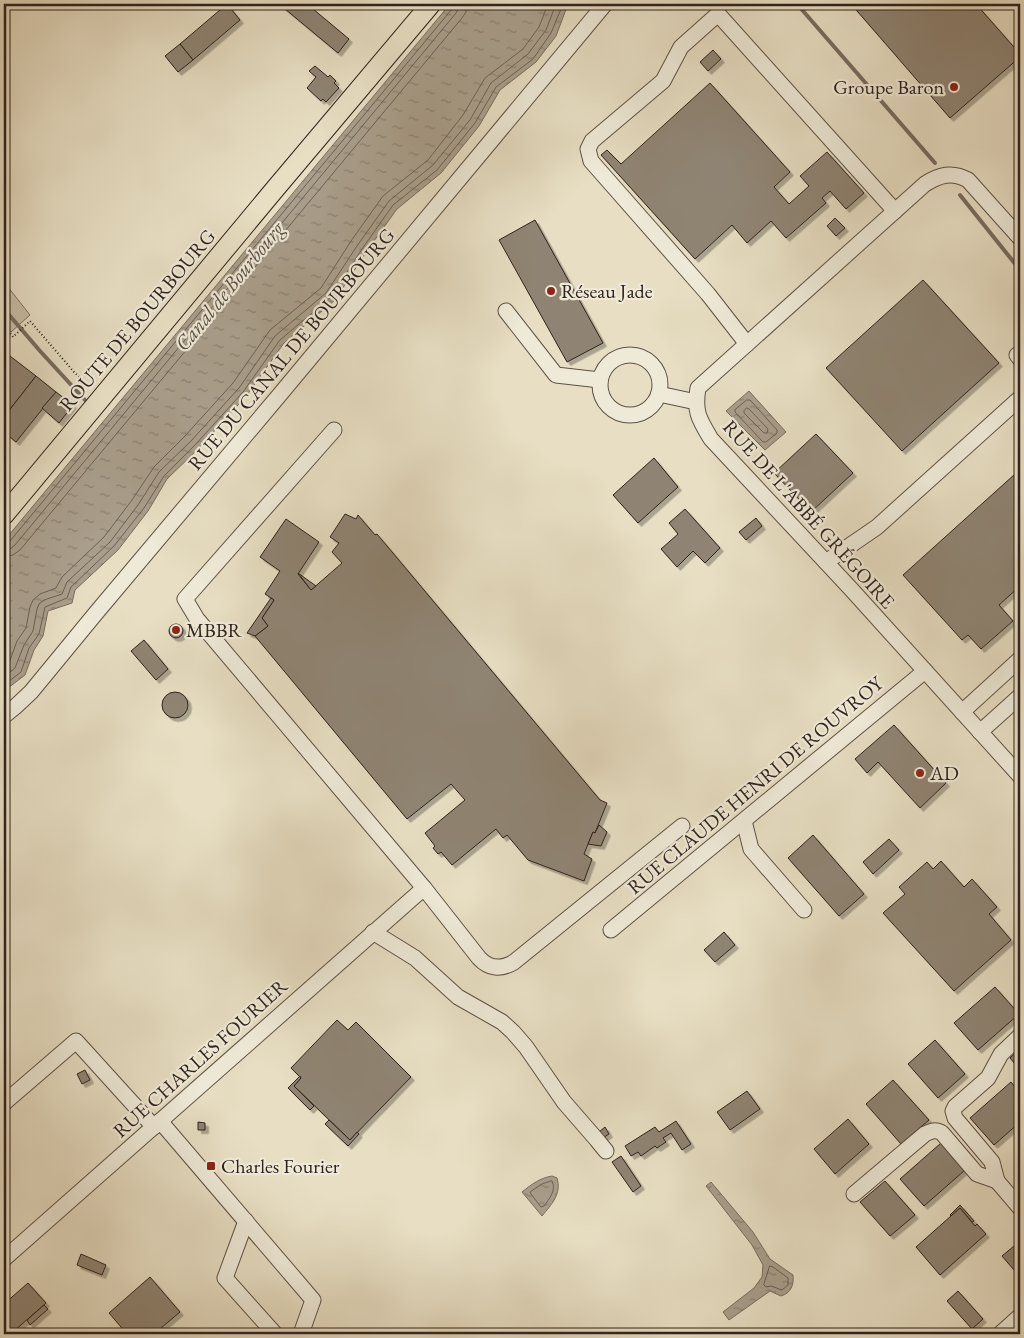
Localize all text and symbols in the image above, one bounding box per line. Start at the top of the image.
place label: Groupe Baron [833,74,944,100]
marker: Groupe Baron [948,81,960,93]
water label: Canal de Bourbourg [168,215,290,356]
street label: RUE DU CANAL DE BOURBOURG [182,222,400,476]
street label: ROUTE DE BOURBOURG [53,224,221,416]
place label: Réseau Jade [561,278,653,304]
marker: Réseau Jade [545,285,557,297]
street label: RUE DE L'ABBÉ GRÉGOIRE [717,414,901,614]
place label: MBBR [186,617,242,643]
marker: MBBR [170,624,182,636]
street label: RUE CLAUDE HENRI DE ROUVROY [622,669,889,900]
place label: AD [929,760,959,786]
marker: AD [914,767,926,779]
street label: RUE CHARLES FOURIER [107,972,293,1143]
place label: Charles Fourier [221,1153,340,1179]
marker: Charles Fourier [205,1160,217,1172]

